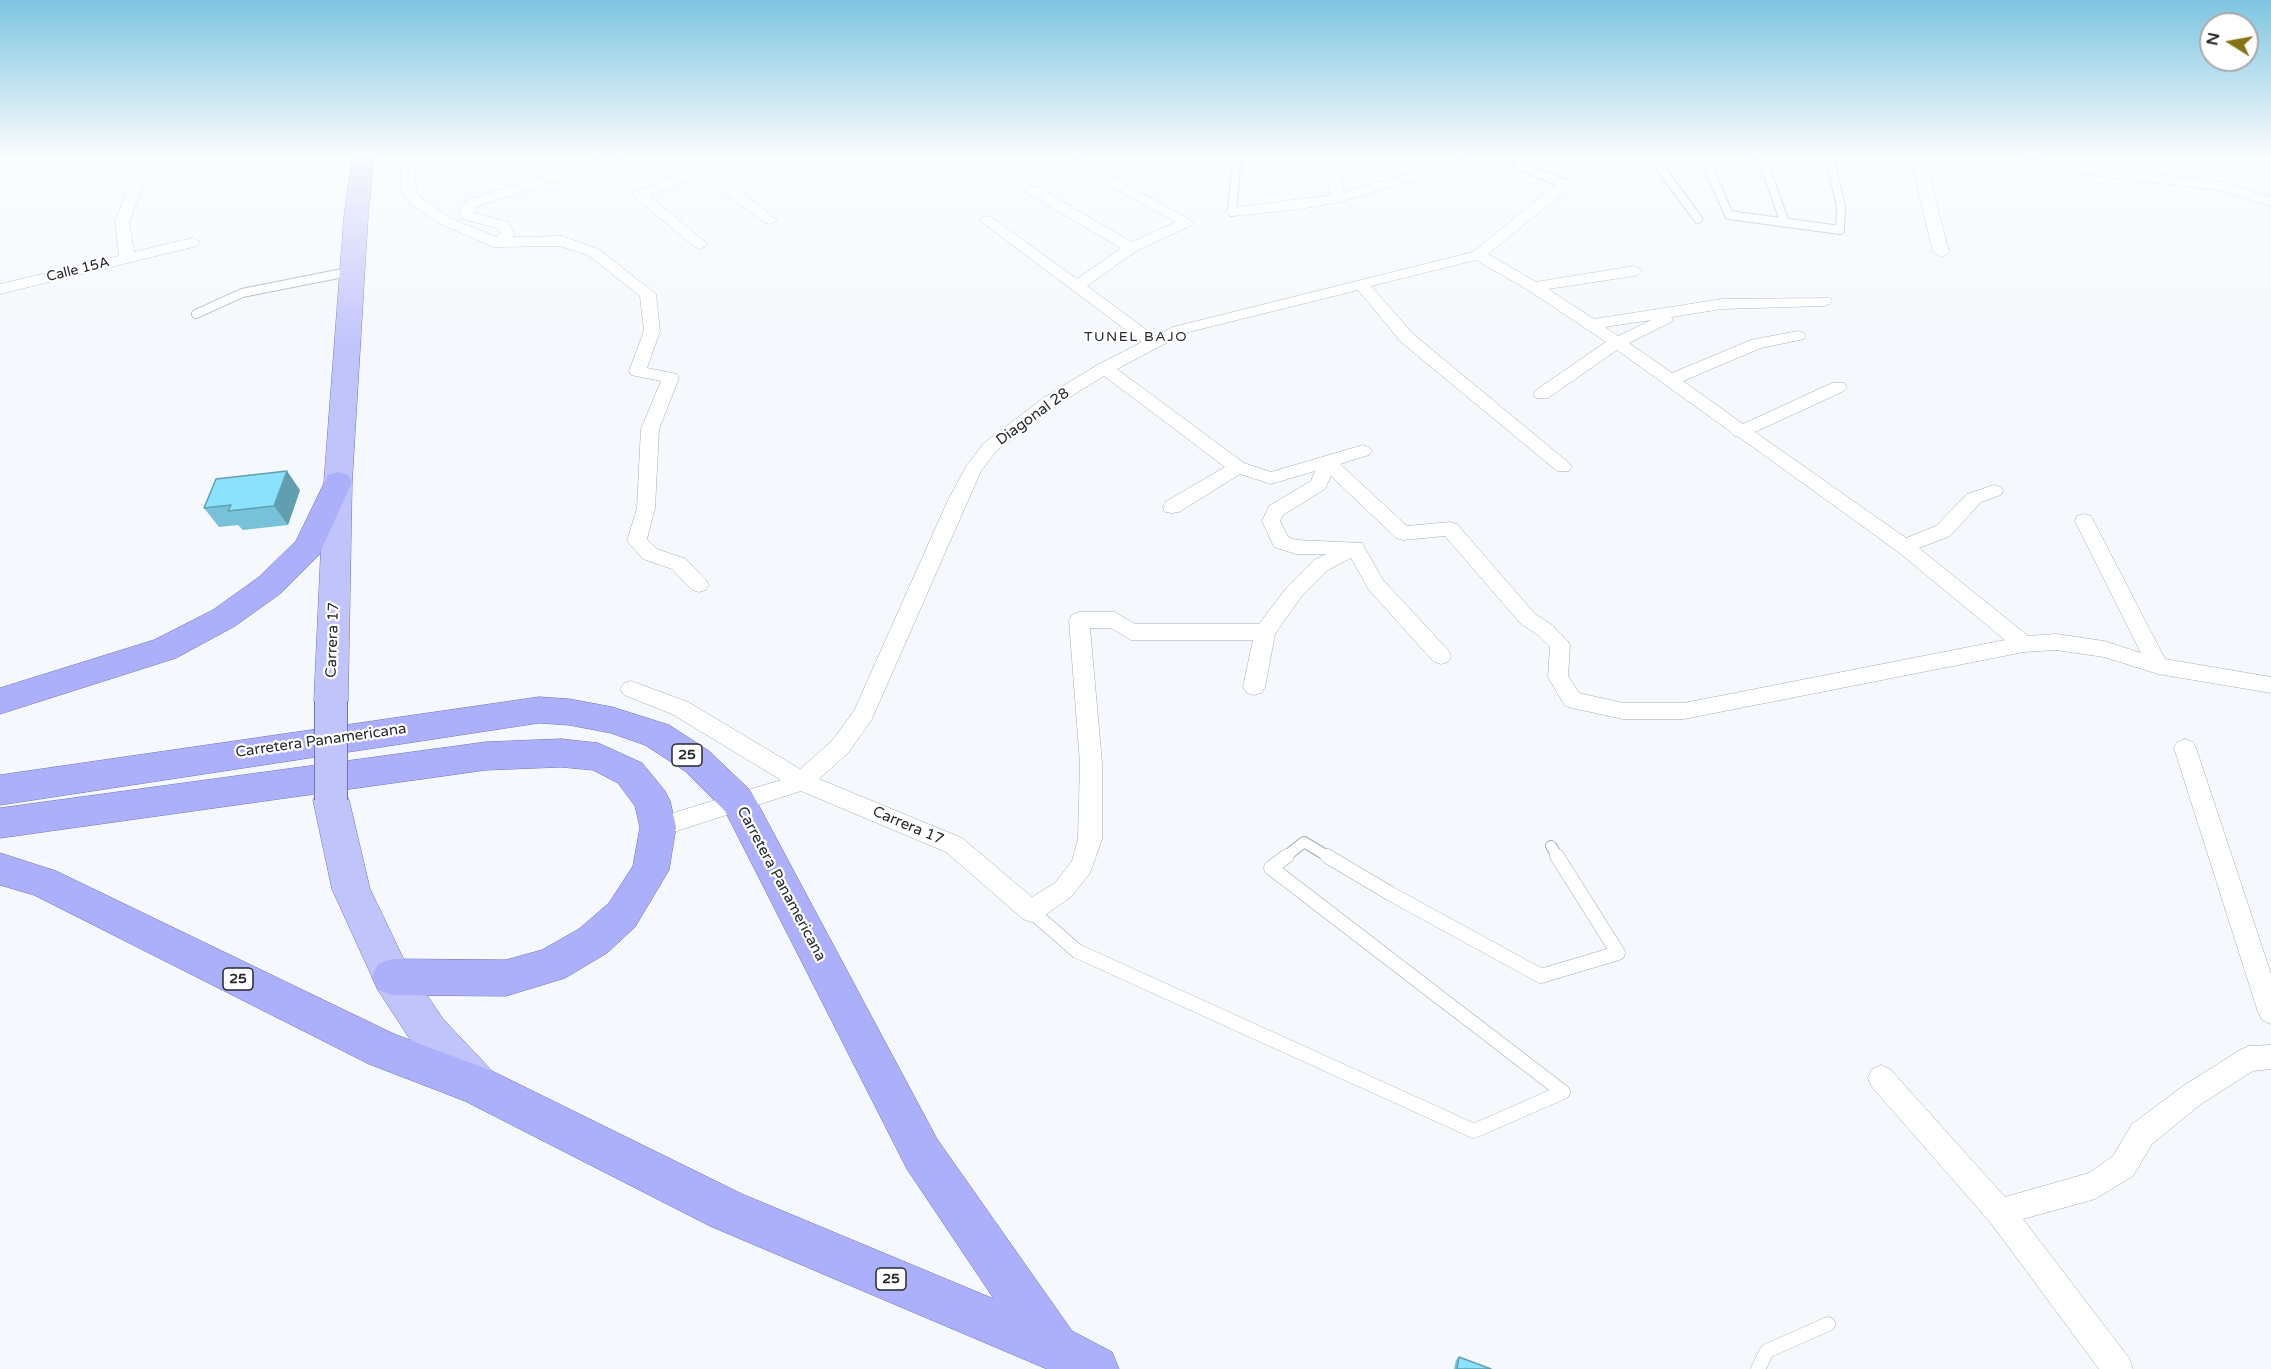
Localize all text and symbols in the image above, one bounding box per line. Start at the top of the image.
north arrow [2199,12,2259,72]
text: N [2202,31,2224,47]
street label: Calle 15A [45,254,111,286]
district label: TUNEL BAJO [1084,329,1188,345]
street label: Diagonal 28 [993,384,1073,450]
street label: Carrera 17 [323,602,343,678]
street label: Carretera Panamericana [234,720,408,762]
road number: 25 [672,744,702,766]
street label: Carrera 17 [870,803,946,849]
street label: Carretera Panamericana [733,804,829,964]
road number: 25 [223,968,253,990]
road number: 25 [876,1268,906,1290]

